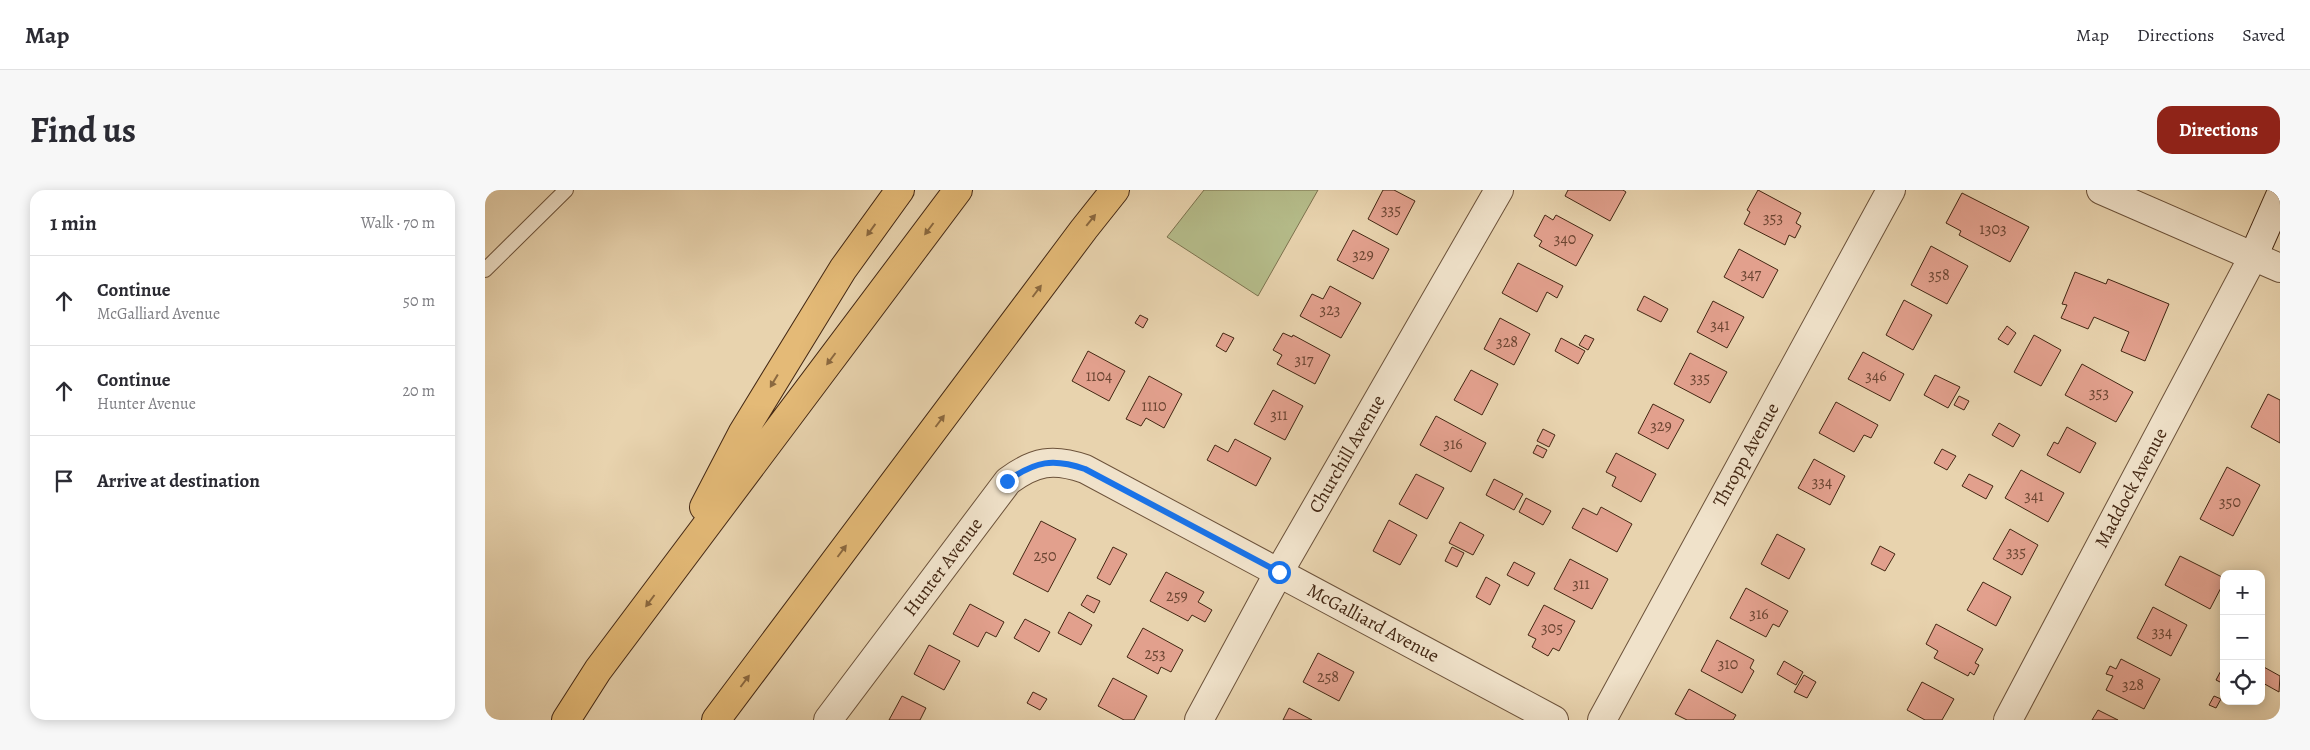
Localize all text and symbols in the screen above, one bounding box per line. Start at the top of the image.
text: Map [25,19,69,51]
text: Map [2076,23,2109,47]
text: Directions [2137,23,2214,47]
text: Saved [2242,23,2285,47]
text: Find us [30,106,136,154]
button: Directions [2157,106,2280,154]
house number: 335 [1381,199,1401,221]
house number: 353 [1763,207,1783,229]
text: 1 min [50,209,97,237]
text: Walk · 70 m [361,212,435,234]
one-way arrow [1085,214,1096,227]
house number: 1303 [1979,218,2007,240]
one-way arrow [923,222,934,235]
one-way arrow [866,223,876,236]
house number: 340 [1554,228,1576,250]
house number: 329 [1352,244,1374,266]
house number: 347 [1741,263,1762,285]
house number: 358 [1928,264,1950,286]
text: Continue [97,277,171,303]
one-way arrow [1032,285,1043,298]
icon: ahead [50,287,78,315]
text: 50 m [403,290,435,312]
house number: 323 [1320,299,1340,321]
text: McGalliard Avenue [97,303,220,325]
house number: 341 [1710,314,1730,336]
house number: 328 [1496,331,1518,353]
house number: 317 [1295,349,1314,371]
one-way arrow [826,352,836,366]
house number: 1104 [1086,365,1112,387]
house number: 346 [1865,365,1887,387]
text: Continue [97,367,171,393]
house number: 335 [1690,367,1710,389]
one-way arrow [770,375,779,388]
icon: ahead [50,377,78,405]
text: 20 m [402,380,435,402]
house number: 353 [2089,382,2109,404]
street label: Churchill Avenue [1303,390,1391,518]
text: Hunter Avenue [97,393,196,415]
house number: 1110 [1142,395,1166,417]
street label: Thropp Avenue [1707,398,1785,512]
house number: 311 [1270,404,1288,426]
one-way arrow [935,414,945,428]
house number: 329 [1650,415,1672,437]
street label: Maddock Avenue [2088,423,2174,553]
house number: 316 [1443,433,1463,455]
icon: arrive [50,467,78,495]
text: Arrive at destination [97,468,260,494]
route end [996,470,1019,493]
house number: 334 [1812,471,1832,493]
house number: 341 [2024,485,2044,507]
house number: 350 [2219,491,2241,513]
street label: Hunter Avenue [897,512,989,622]
house number: 335 [2006,541,2026,563]
one-way arrow [837,545,848,558]
house number: 250 [1033,545,1057,567]
route start [1268,561,1291,584]
map controls [2220,570,2265,705]
button: + [2220,570,2265,615]
house number: 311 [1572,573,1590,595]
street label: McGalliard Avenue [1302,577,1444,669]
house number: 259 [1166,585,1188,607]
one-way arrow [645,594,655,608]
house number: 316 [1749,603,1769,625]
button: − [2220,615,2265,660]
house number: 305 [1541,617,1563,639]
house number: 334 [2152,621,2172,643]
house number: 253 [1144,643,1166,665]
house number: 310 [1718,653,1738,675]
button: locate [2220,660,2265,705]
house number: 258 [1317,666,1339,688]
one-way arrow [740,674,750,688]
house number: 328 [2122,674,2144,696]

